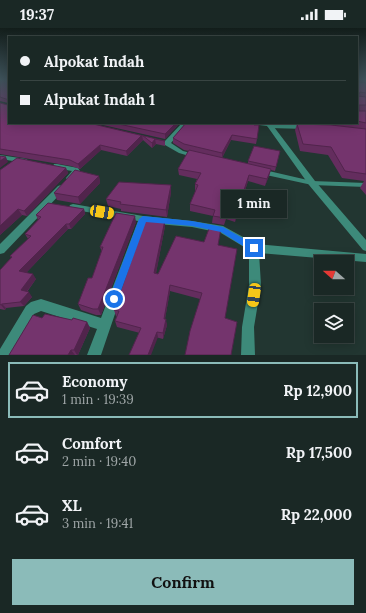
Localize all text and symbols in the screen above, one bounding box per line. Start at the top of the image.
text: 19:37 [20,5,54,24]
text: Alpokat Indah [44,52,144,71]
text: Alpukat Indah 1 [44,90,155,109]
callout: 1 min [221,190,287,218]
text: 1 min [237,195,271,212]
car [89,204,115,220]
route end [245,239,263,257]
north arrow [314,255,354,295]
map controls [314,255,354,343]
car [246,282,262,308]
route start [105,290,123,308]
button: layers [314,303,354,343]
icon: car [14,372,50,408]
text: Economy [62,372,127,391]
text: Rp 12,900 [283,381,352,400]
text: 1 min · 19:39 [62,391,134,408]
icon: car [14,434,50,470]
text: Comfort [62,434,122,453]
text: Rp 17,500 [286,443,352,462]
text: 2 min · 19:40 [62,453,136,470]
icon: car [14,496,50,532]
text: XL [62,496,82,515]
text: Rp 22,000 [281,505,352,524]
text: 3 min · 19:41 [62,515,133,532]
button: Confirm [12,559,354,605]

